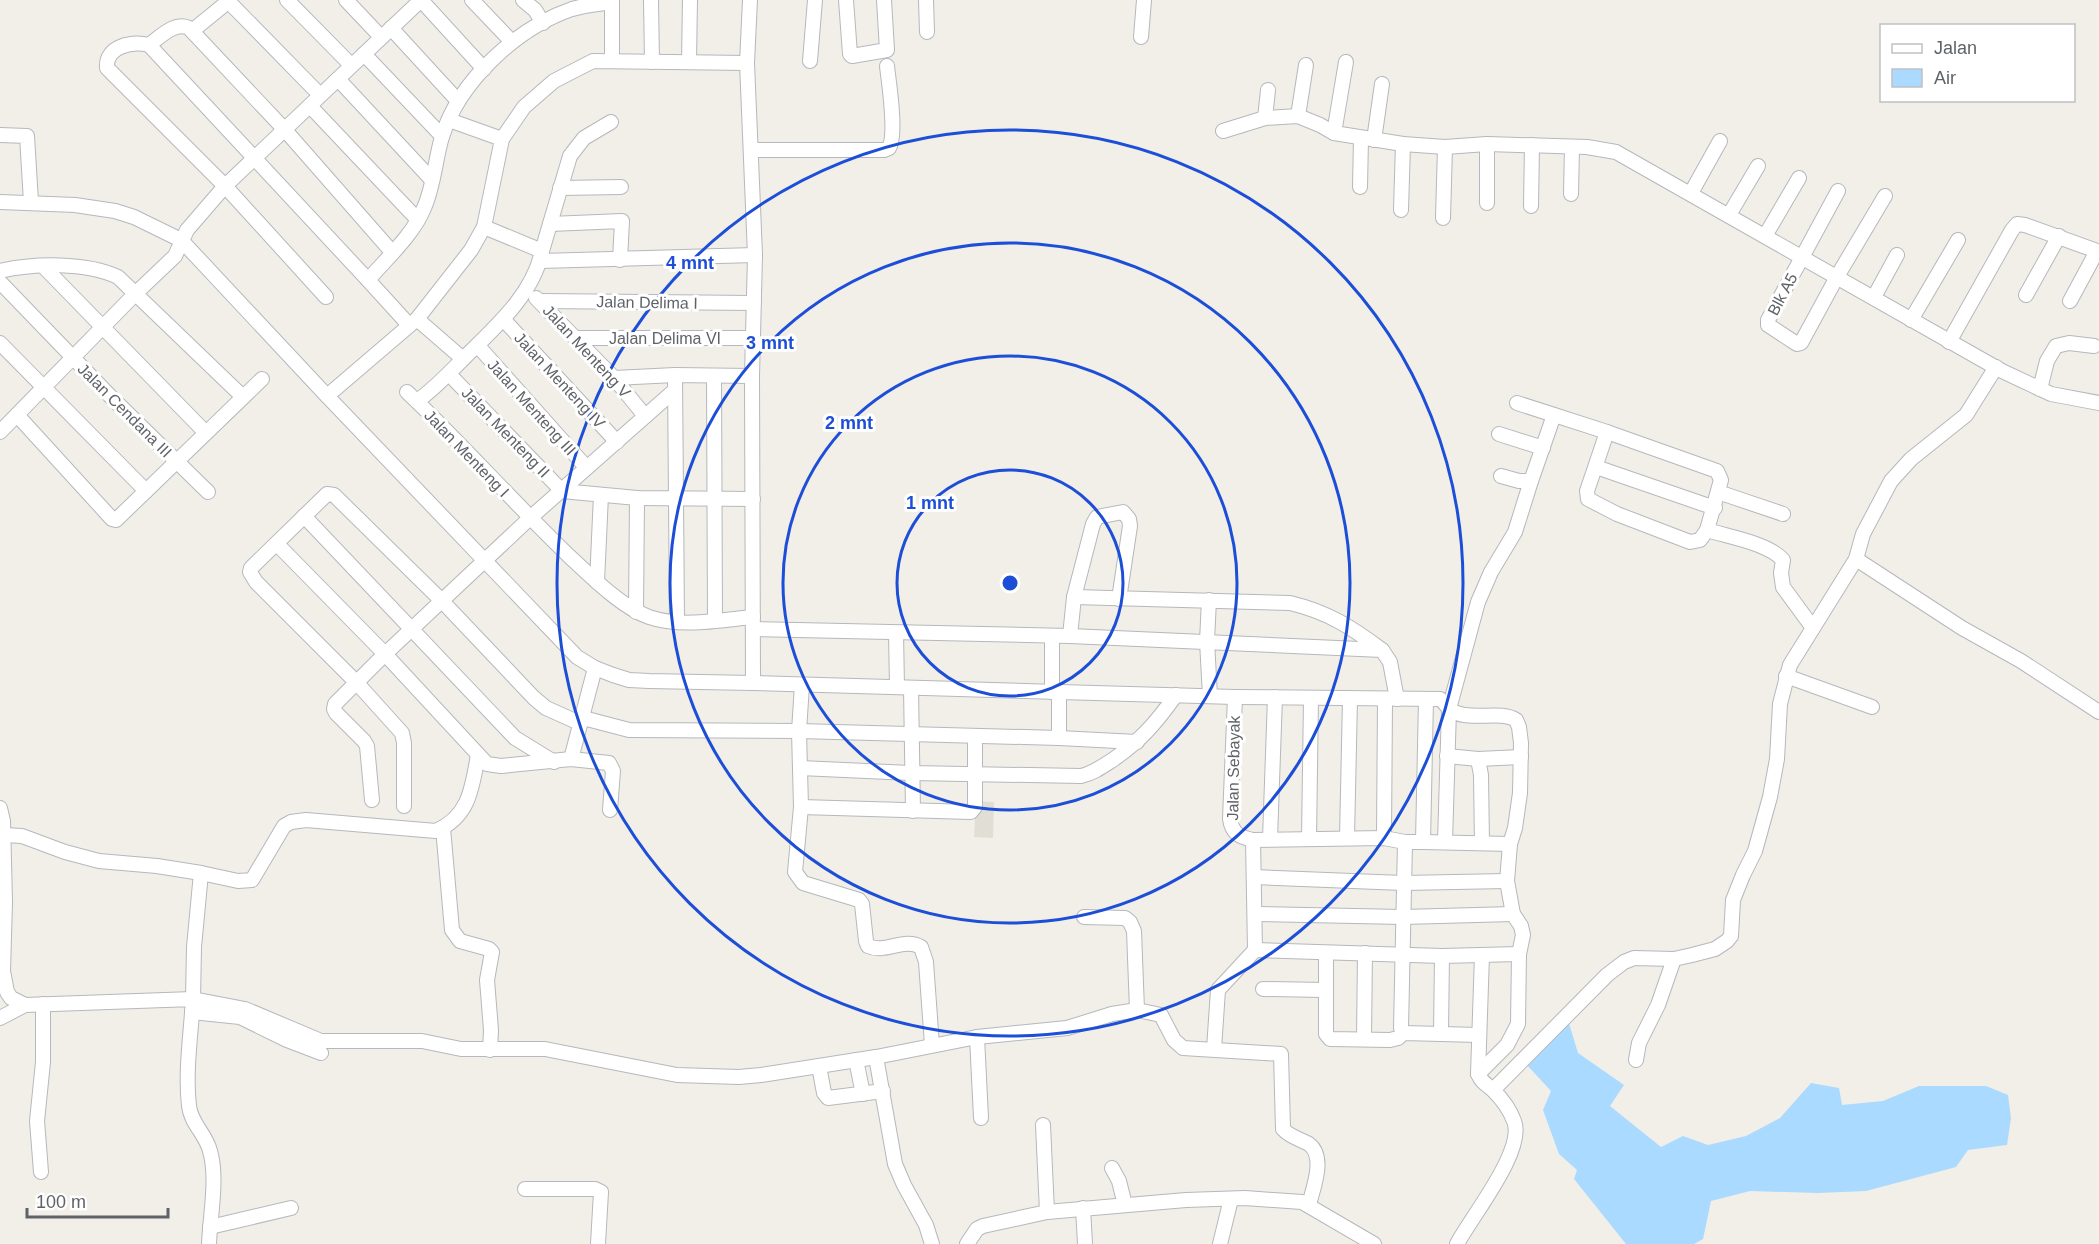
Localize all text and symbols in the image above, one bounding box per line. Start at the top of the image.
legend [1880,24,2075,102]
text: Jalan [1934,38,1977,58]
text: Air [1934,68,1956,88]
text: 4 mnt [666,253,714,273]
street label: Blk A5 [1764,270,1801,318]
street label: Jalan Delima I [596,293,698,312]
street label: Jalan Menteng V [539,302,634,401]
street label: Jalan Menteng IV [511,329,609,432]
street label: Jalan Delima VI [609,330,721,347]
text: 3 mnt [746,333,794,353]
street label: Jalan Menteng III [484,355,580,459]
street label: Jalan Cendana III [74,360,175,461]
street label: Jalan Menteng I [421,405,513,501]
street label: Jalan Menteng II [421,406,512,500]
text: 2 mnt [825,413,873,433]
text: 1 mnt [906,493,954,513]
centre of rings [1000,573,1020,593]
street label: Jalan Sebayak [1224,714,1243,821]
scale bar [27,1181,168,1219]
text: 100 m [36,1192,86,1212]

